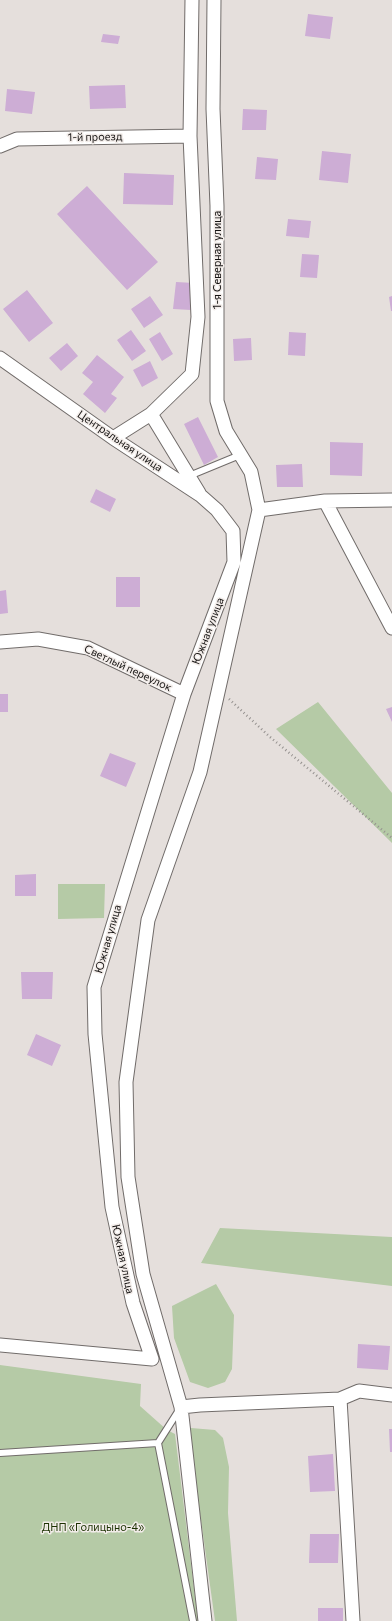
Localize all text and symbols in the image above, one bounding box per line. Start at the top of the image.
street label: 1-й проезд [68,130,122,144]
street label: 1-я Северная улица [210,211,224,309]
street label: Центральная улица [75,408,165,474]
street label: Южная улица [189,596,227,666]
street label: Светлый переулок [82,642,174,694]
street label: Южная улица [92,903,124,975]
street label: Южная улица [109,1223,137,1295]
park label: ДНП «Голицыно-4» [42,1520,144,1534]

